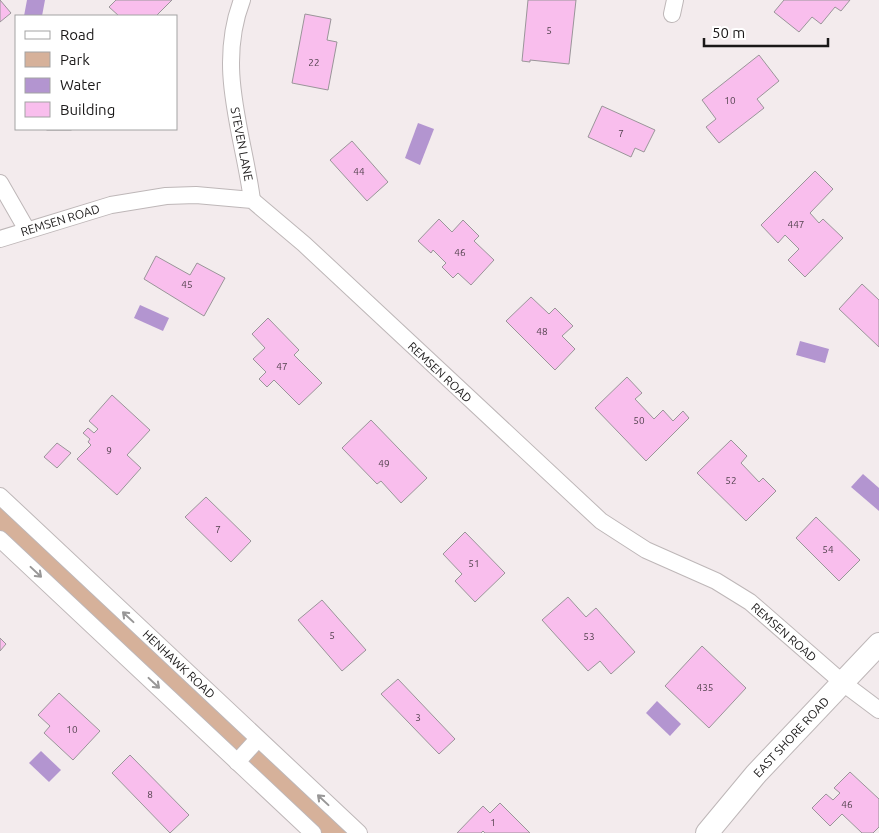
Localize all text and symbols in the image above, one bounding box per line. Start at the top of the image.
legend [15,15,178,130]
scale bar [704,15,828,47]
text: 50 m [712,24,745,41]
house number: 5 [546,25,552,36]
text: Road [60,26,95,43]
text: Park [60,51,90,68]
house number: 22 [308,57,320,68]
text: Water [60,76,101,93]
house number: 10 [724,95,736,106]
text: Building [60,101,115,118]
street label: STEVEN LANE [228,106,256,182]
house number: 7 [618,128,624,139]
house number: 44 [353,166,365,177]
street label: REMSEN ROAD [19,202,101,238]
house number: 447 [788,219,804,230]
house number: 46 [454,247,466,258]
house number: 45 [181,279,193,290]
house number: 48 [536,326,548,337]
street label: REMSEN ROAD [406,339,474,405]
house number: 47 [276,361,288,372]
house number: 50 [633,415,645,426]
house number: 9 [106,445,112,456]
house number: 49 [378,458,390,469]
house number: 52 [725,475,737,486]
house number: 7 [215,524,221,535]
house number: 54 [822,544,834,555]
house number: 51 [468,558,480,569]
one-way arrow [29,566,42,578]
street label: REMSEN ROAD [749,600,819,664]
one-way arrow [122,611,135,623]
street label: HENHAWK ROAD [140,627,218,701]
house number: 5 [329,630,335,641]
house number: 53 [583,631,595,642]
one-way arrow [148,677,160,689]
house number: 435 [697,682,713,693]
street label: EAST SHORE ROAD [751,694,831,780]
house number: 3 [415,712,421,723]
house number: 10 [66,724,78,735]
house number: 8 [147,789,153,800]
one-way arrow [317,794,330,806]
house number: 46 [841,799,853,810]
house number: 1 [490,817,496,828]

